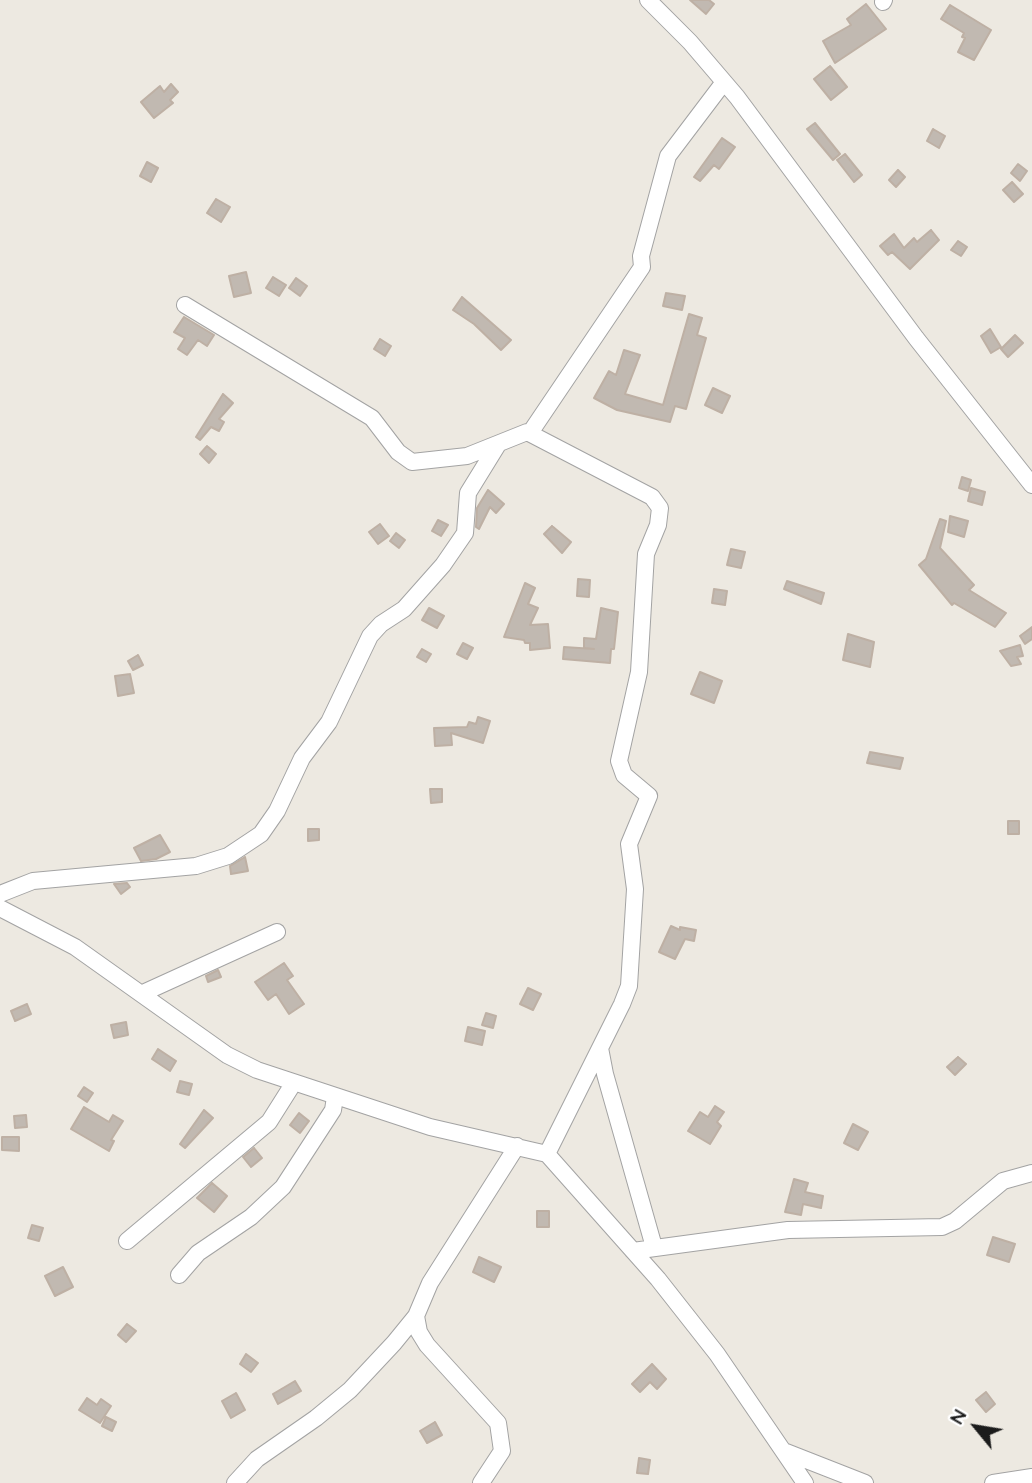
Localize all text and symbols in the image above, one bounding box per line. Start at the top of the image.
north arrow [941,1392,1011,1462]
text: N [944,1404,972,1429]

